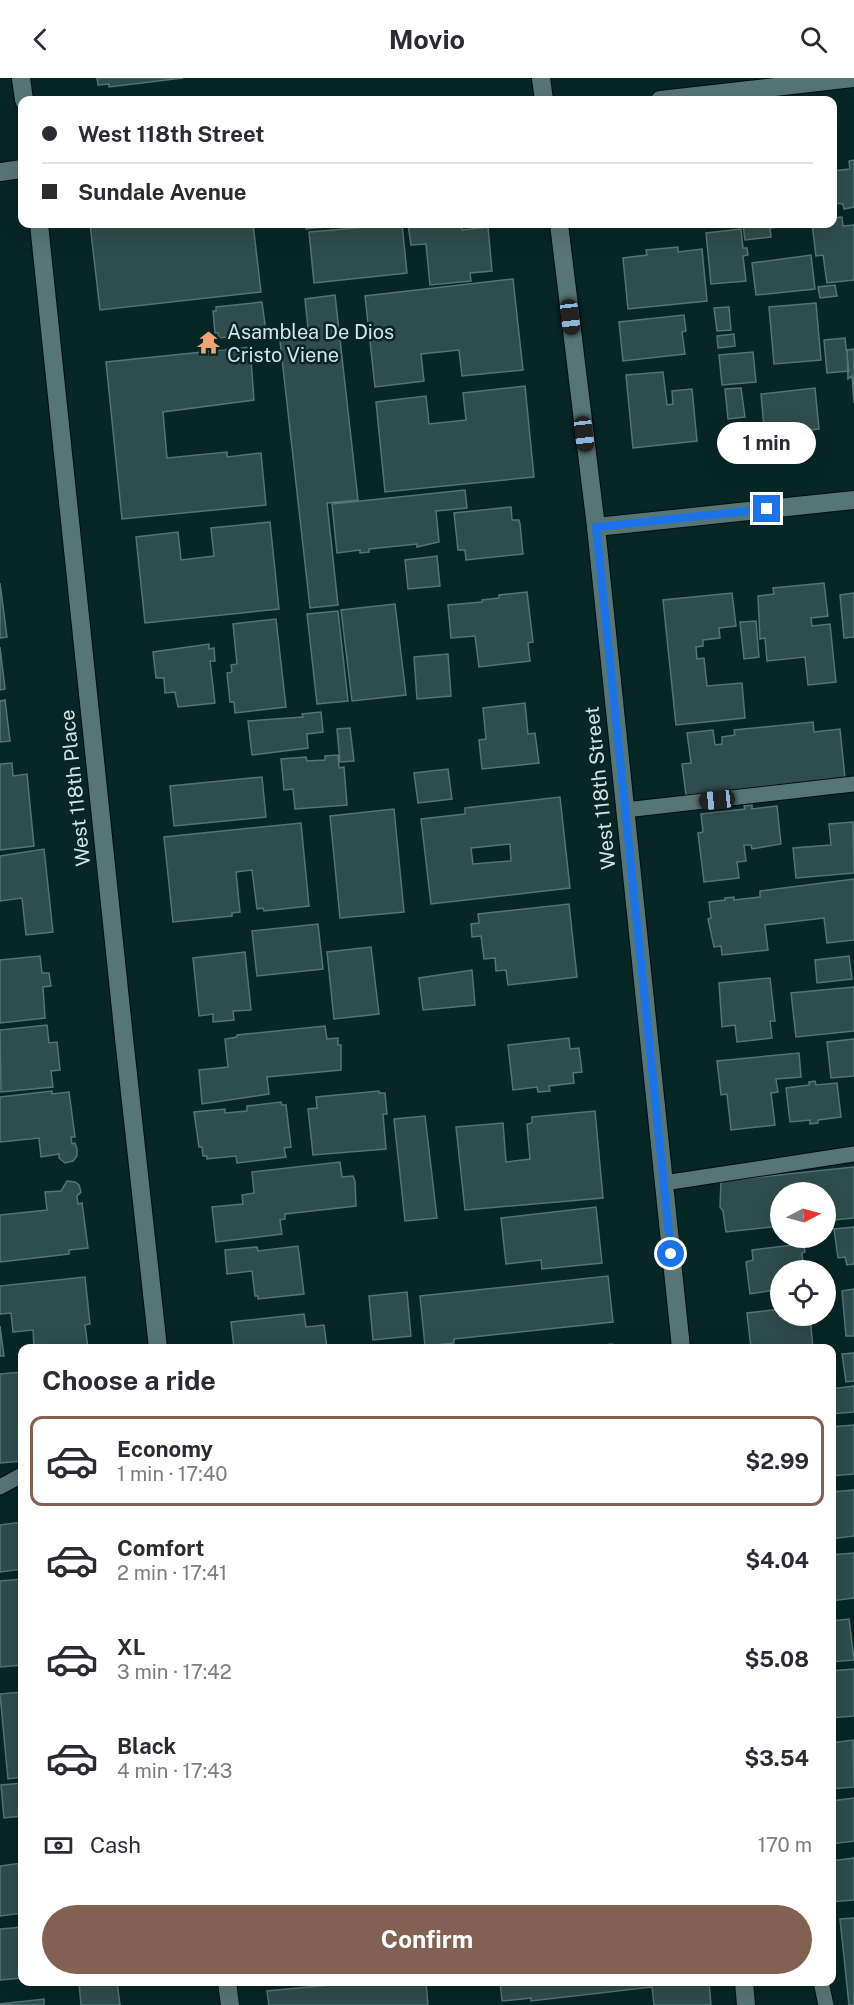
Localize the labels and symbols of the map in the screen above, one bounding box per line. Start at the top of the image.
car [559,298,581,336]
place label: Asamblea De Dios Cristo Viene [227,320,394,367]
temple icon: Asamblea De Dios Cristo Viene [196,330,222,356]
car [573,415,595,453]
callout: 1 min [718,422,816,464]
route end [753,495,780,522]
street label: West 118th Street [580,705,620,871]
street label: West 118th Place [55,709,95,867]
car [698,789,736,811]
north arrow [770,1182,836,1248]
route start [657,1240,684,1267]

